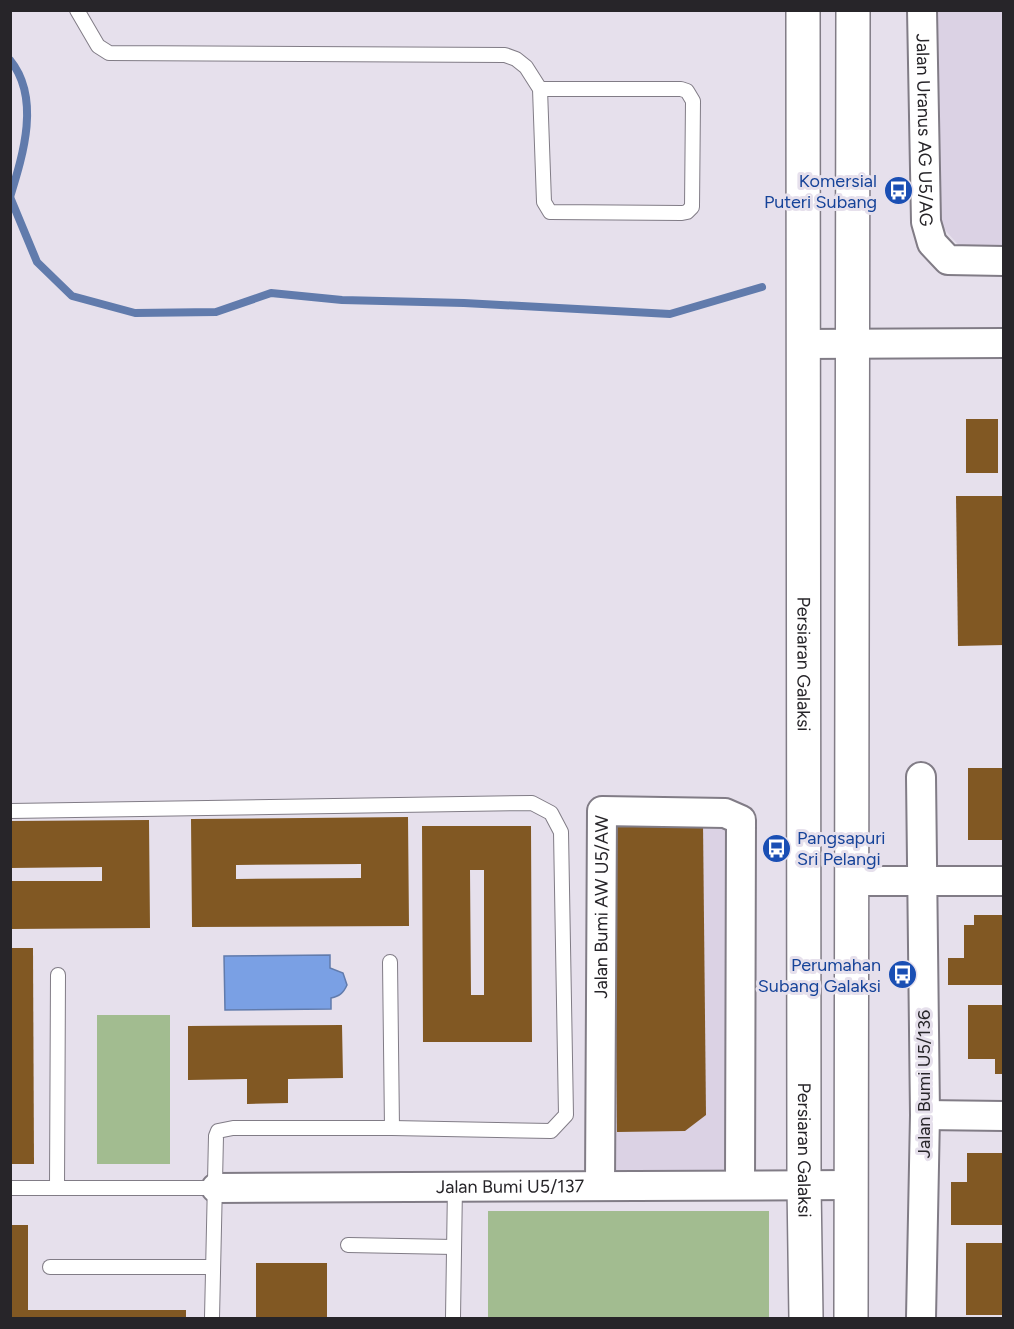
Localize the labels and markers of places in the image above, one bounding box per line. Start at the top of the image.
place label: Komersial Puteri Subang [764,170,877,213]
bus stop icon: Komersial Puteri Subang [882,175,914,207]
place label: Pangsapuri Sri Pelangi [797,827,886,870]
bus stop icon: Pangsapuri Sri Pelangi [760,832,792,864]
place label: Perumahan Subang Galaksi [758,954,881,997]
bus stop icon: Perumahan Subang Galaksi [886,959,918,991]

